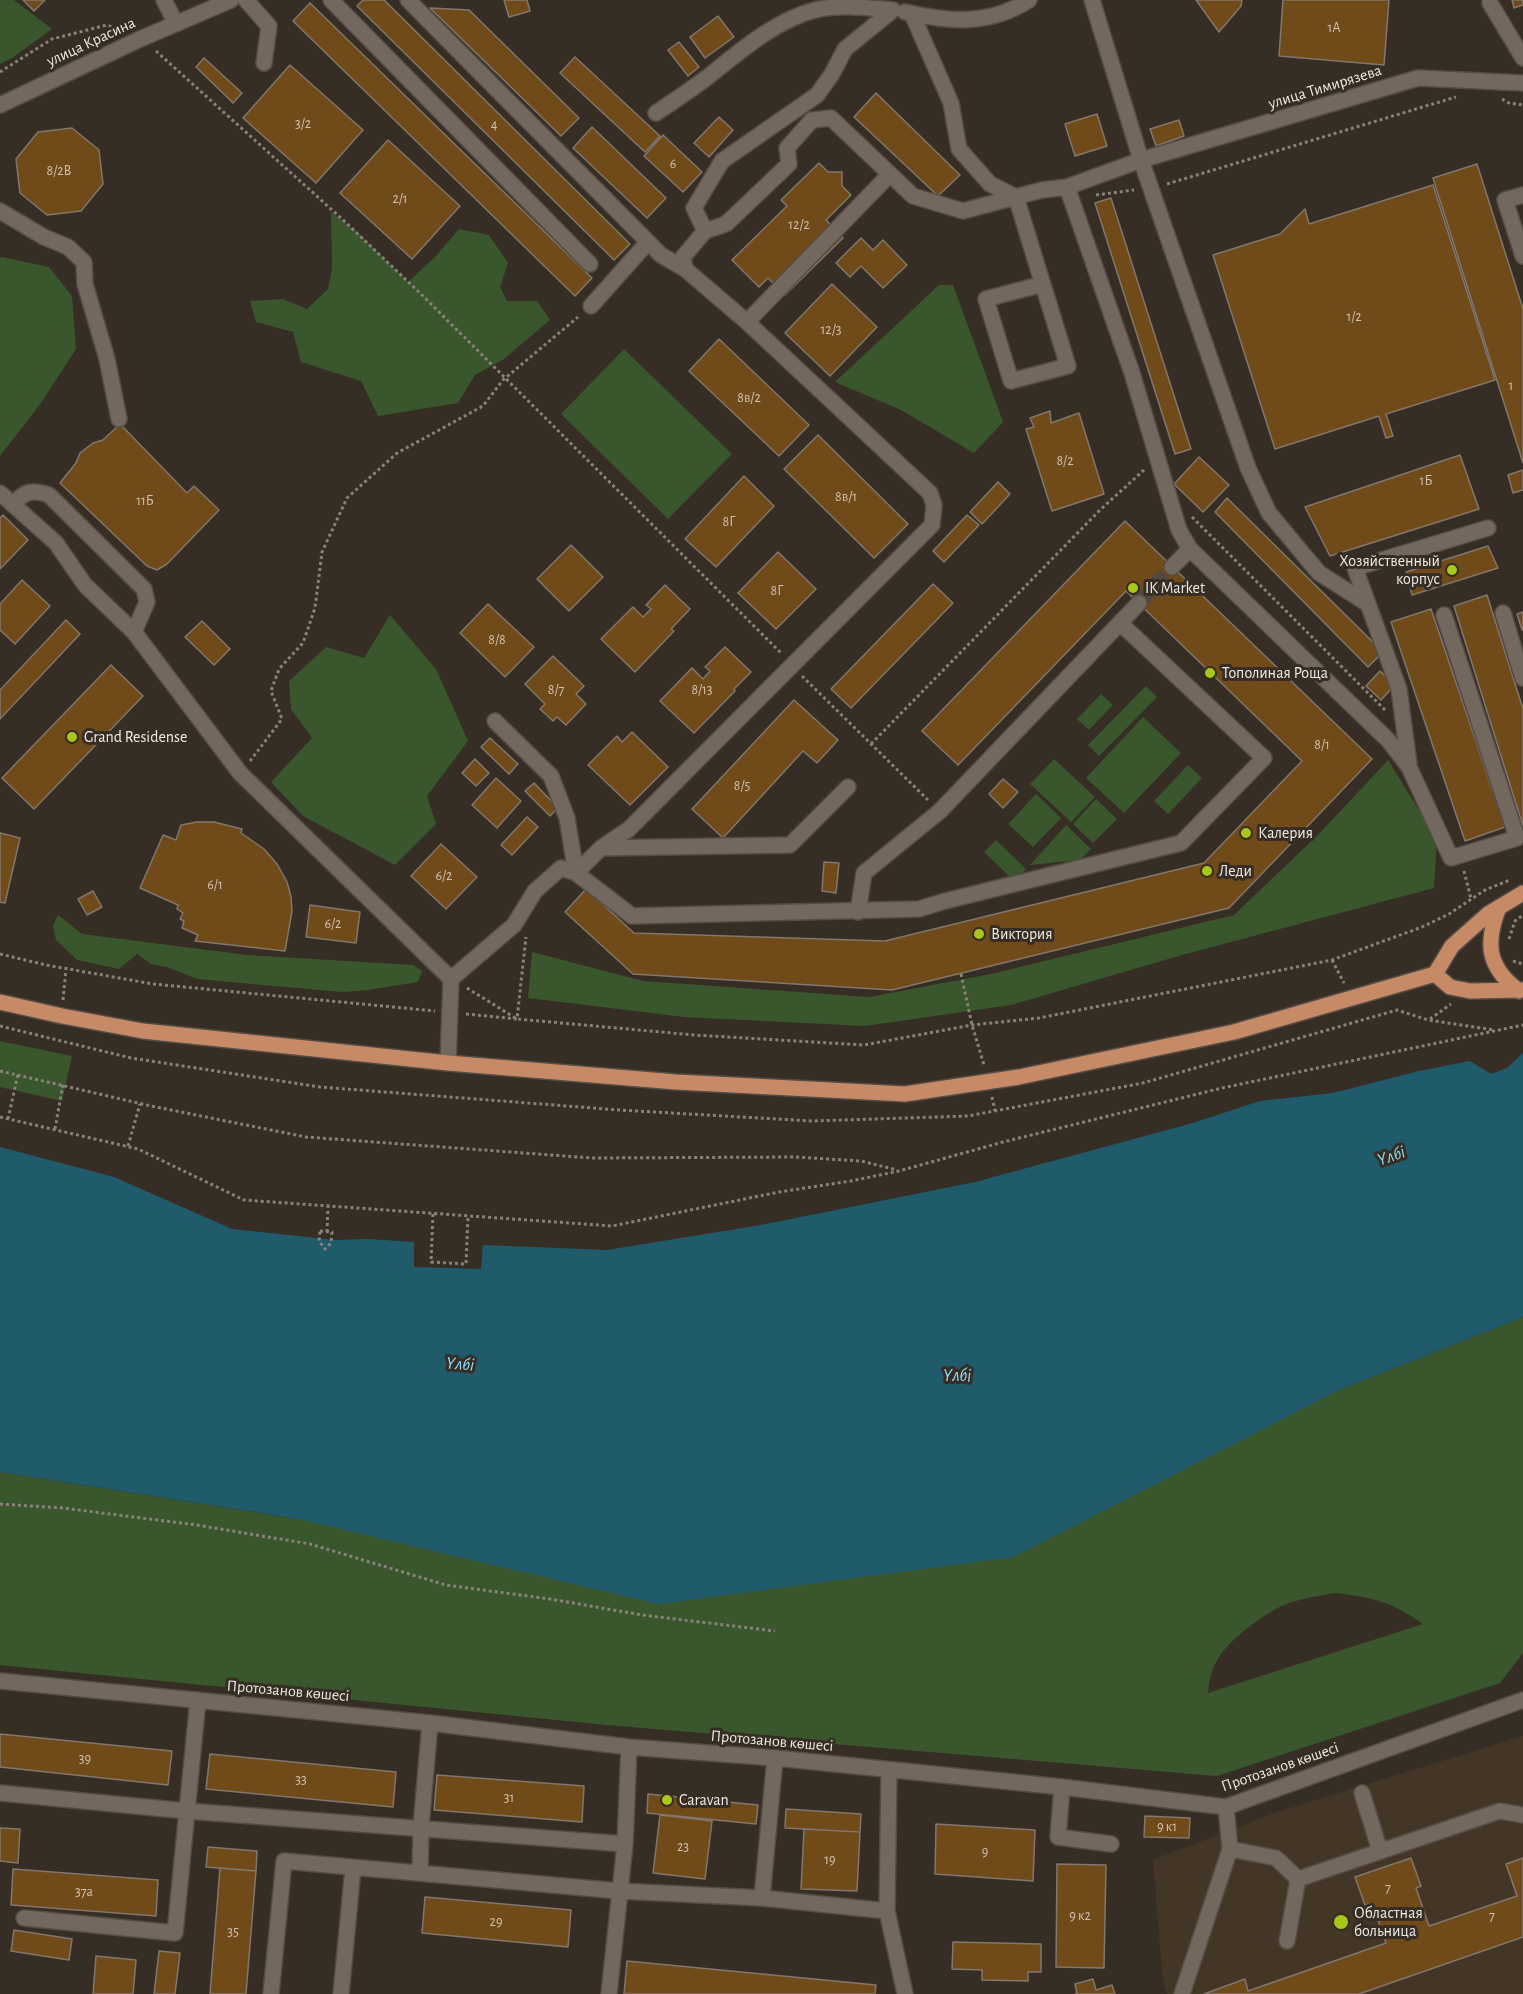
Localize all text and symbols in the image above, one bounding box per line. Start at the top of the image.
street label: улица Красина [44,13,138,71]
house number: 1А [1327,20,1341,36]
street label: улица Тимирязева [1266,61,1384,113]
house number: 3/2 [295,116,311,132]
house number: 4 [491,117,497,133]
house number: 6 [670,156,676,172]
house number: 8/2В [47,163,71,179]
house number: 2/1 [392,191,408,207]
house number: 12/2 [788,217,810,233]
house number: 1/2 [1346,309,1362,325]
house number: 12/3 [821,322,841,338]
house number: 1 [1509,378,1513,394]
house number: 8в/2 [737,390,761,406]
house number: 8/2 [1056,453,1074,469]
house number: 1Б [1420,473,1432,489]
house number: 8в/1 [835,489,857,505]
house number: 11Б [136,493,154,509]
house number: 8Г [723,514,735,530]
place label: Хозяйственный корпус [1339,551,1440,589]
marker: Хозяйственный корпус [1445,563,1459,577]
place label: IK Market [1145,578,1205,598]
marker: IK Market [1126,581,1140,595]
house number: 8Г [771,583,783,599]
house number: 8/8 [488,632,506,648]
place label: Тополиная Роща [1222,663,1328,683]
marker: Тополиная Роща [1203,666,1217,680]
house number: 8/7 [548,682,564,698]
house number: 8/13 [691,682,713,698]
place label: Grand Residense [84,727,187,747]
marker: Grand Residense [65,730,79,744]
house number: 8/1 [1314,737,1330,753]
house number: 8/5 [734,778,750,794]
place label: Калерия [1258,823,1313,843]
marker: Калерия [1239,826,1253,840]
place label: Леди [1219,861,1252,881]
marker: Леди [1200,864,1214,878]
house number: 6/2 [436,868,452,884]
house number: 6/1 [207,877,223,893]
house number: 6/2 [325,916,341,932]
place label: Виктория [991,924,1053,944]
marker: Виктория [972,927,986,941]
water label: Үлбі [1374,1141,1408,1171]
water label: Үлбі [445,1352,475,1376]
water label: Үлбі [943,1365,971,1387]
street label: Протозанов көшесі [226,1676,350,1706]
street label: Протозанов көшесі [710,1726,834,1756]
street label: Протозанов көшесі [1219,1738,1341,1796]
house number: 39 [79,1751,91,1767]
house number: 33 [295,1772,307,1788]
house number: 31 [504,1790,514,1806]
place label: Caravan [679,1790,729,1810]
marker: Caravan [660,1793,674,1807]
house number: 9 к1 [1157,1819,1177,1835]
house number: 23 [677,1839,689,1855]
house number: 9 [982,1844,988,1860]
house number: 19 [824,1852,836,1868]
house number: 7 [1385,1880,1391,1896]
house number: 37а [75,1884,93,1900]
place label: Областная больница [1354,1903,1423,1941]
house number: 9 к2 [1069,1908,1091,1924]
house number: 7 [1489,1908,1495,1924]
marker: Областная больница [1332,1913,1350,1931]
house number: 29 [490,1914,502,1930]
house number: 35 [227,1924,239,1940]

